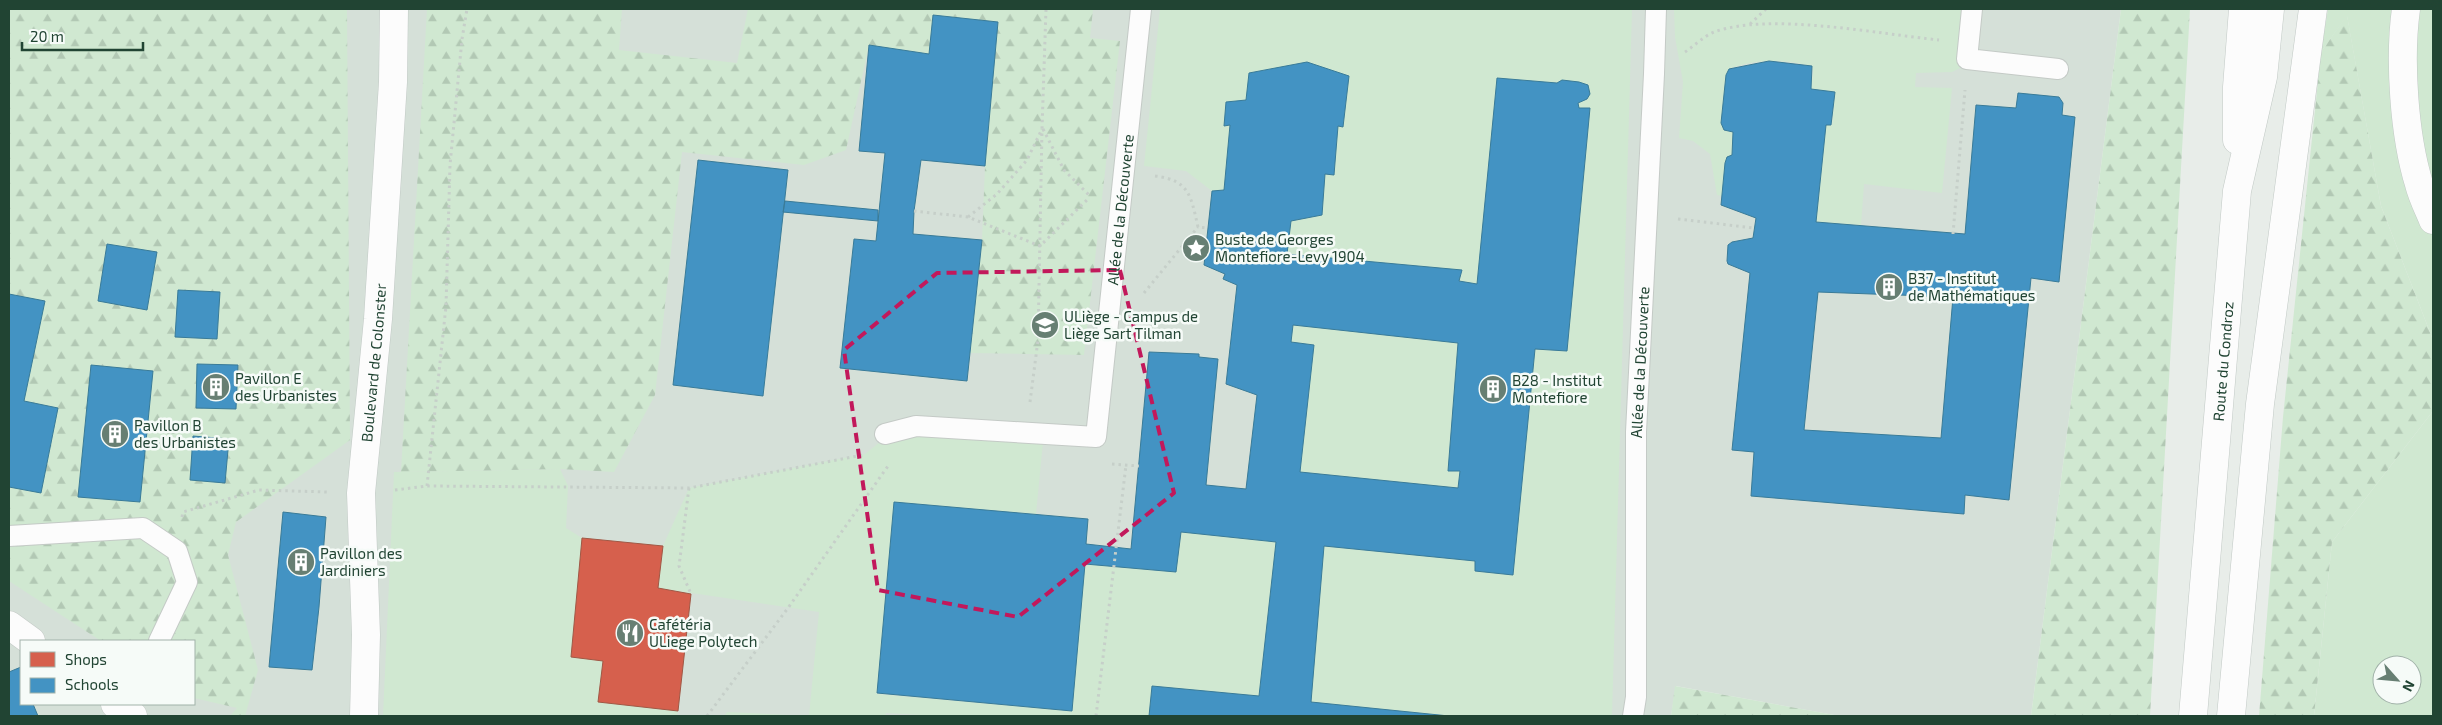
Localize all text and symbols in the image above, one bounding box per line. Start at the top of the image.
scale bar [22,20,144,52]
text: 20 m [30,27,64,45]
street label: Allée de la Découverte [1103,133,1137,286]
place label: Buste de Georges Montefiore-Levy 1904 [1215,230,1365,265]
place icon: Buste de Georges Montefiore-Levy 1904 [1181,233,1211,263]
place label: B37 - Institut de Mathématiques [1908,269,2035,304]
building icon: B37 - Institut de Mathématiques [1874,272,1904,302]
street label: Boulevard de Colonster [357,283,389,443]
street label: Allée de la Découverte [1627,286,1652,438]
street label: Route du Condroz [2209,301,2237,422]
place label: ULiège - Campus de Liège Sart Tilman [1064,307,1198,342]
school or university icon: ULiège - Campus de Liège Sart Tilman [1030,310,1060,340]
place label: Pavillon E des Urbanistes [235,369,337,404]
place label: B28 - Institut Montefiore [1512,371,1602,406]
building icon: Pavillon E des Urbanistes [201,372,231,402]
building icon: B28 - Institut Montefiore [1478,374,1508,404]
place label: Pavillon B des Urbanistes [134,416,236,451]
building icon: Pavillon B des Urbanistes [100,419,130,449]
place label: Pavillon des Jardiniers [320,544,402,579]
building icon: Pavillon des Jardiniers [286,547,316,577]
place label: Cafétéria ULiege Polytech [649,615,757,650]
restaurant icon: Cafétéria ULiege Polytech [615,618,645,648]
legend [20,640,195,705]
text: Shops [65,650,107,668]
north arrow [2372,655,2422,705]
text: Schools [65,675,119,693]
text: N [2399,678,2419,694]

